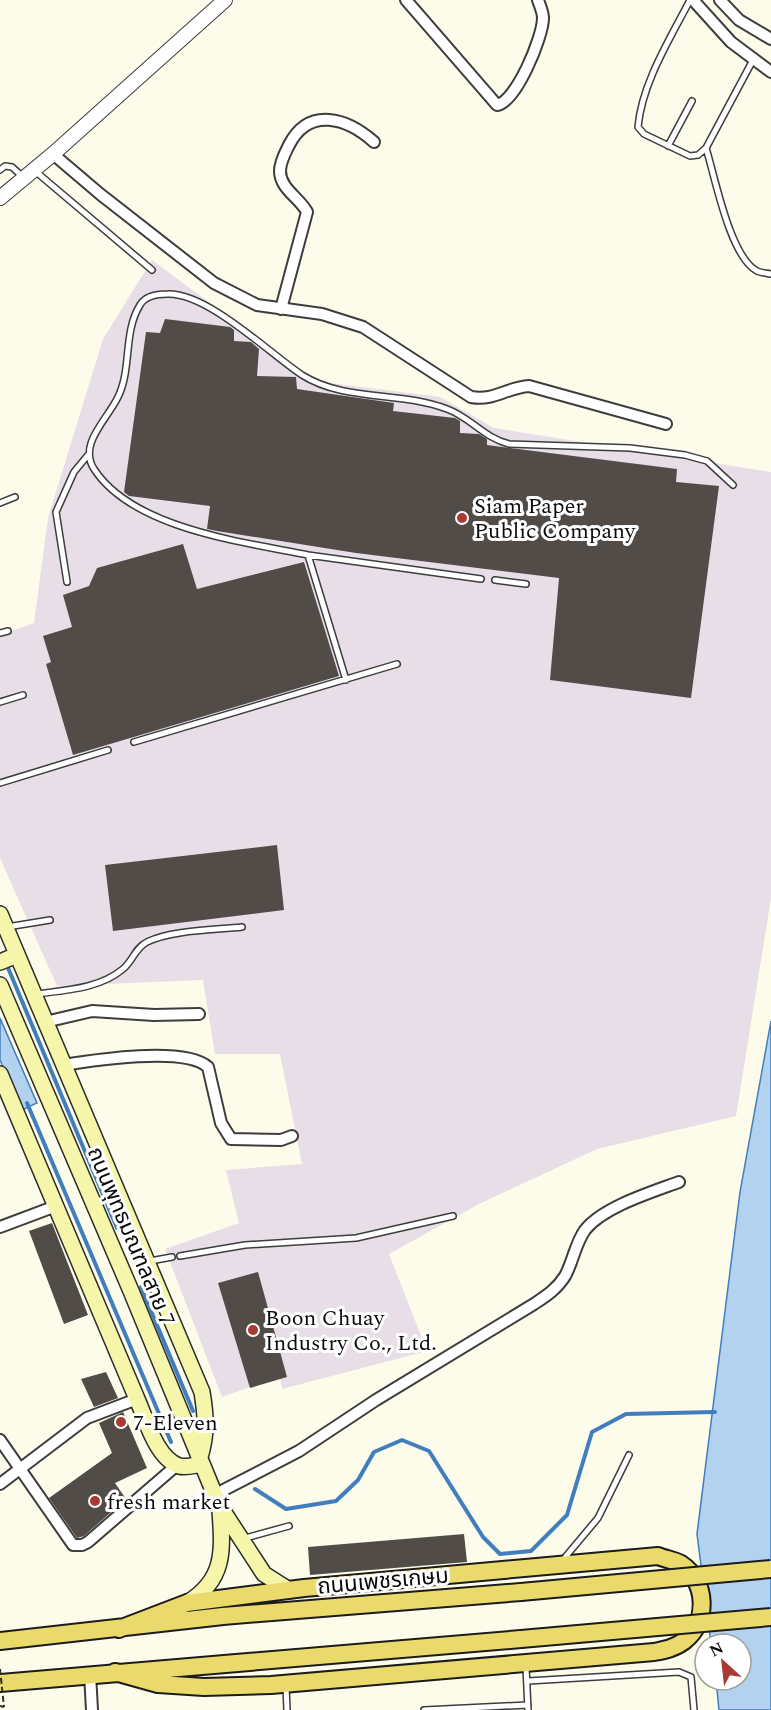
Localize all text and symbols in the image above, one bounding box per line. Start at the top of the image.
place label: Siam Paper Public Company [474,490,637,548]
marker: Siam Paper Public Company [455,511,469,525]
street label: ถนนพุทธมณฑลสาย 7 [78,1142,183,1331]
place label: Boon Chuay Industry Co., Ltd. [265,1302,437,1360]
marker: Boon Chuay Industry Co., Ltd. [246,1323,260,1337]
place label: 7-Eleven [133,1407,218,1440]
marker: 7-Eleven [114,1415,128,1429]
place label: fresh market [107,1486,231,1519]
marker: fresh market [88,1494,102,1508]
street label: ถนนเพชรเกษม [316,1559,450,1604]
north arrow [693,1632,753,1692]
text: N [705,1636,728,1663]

